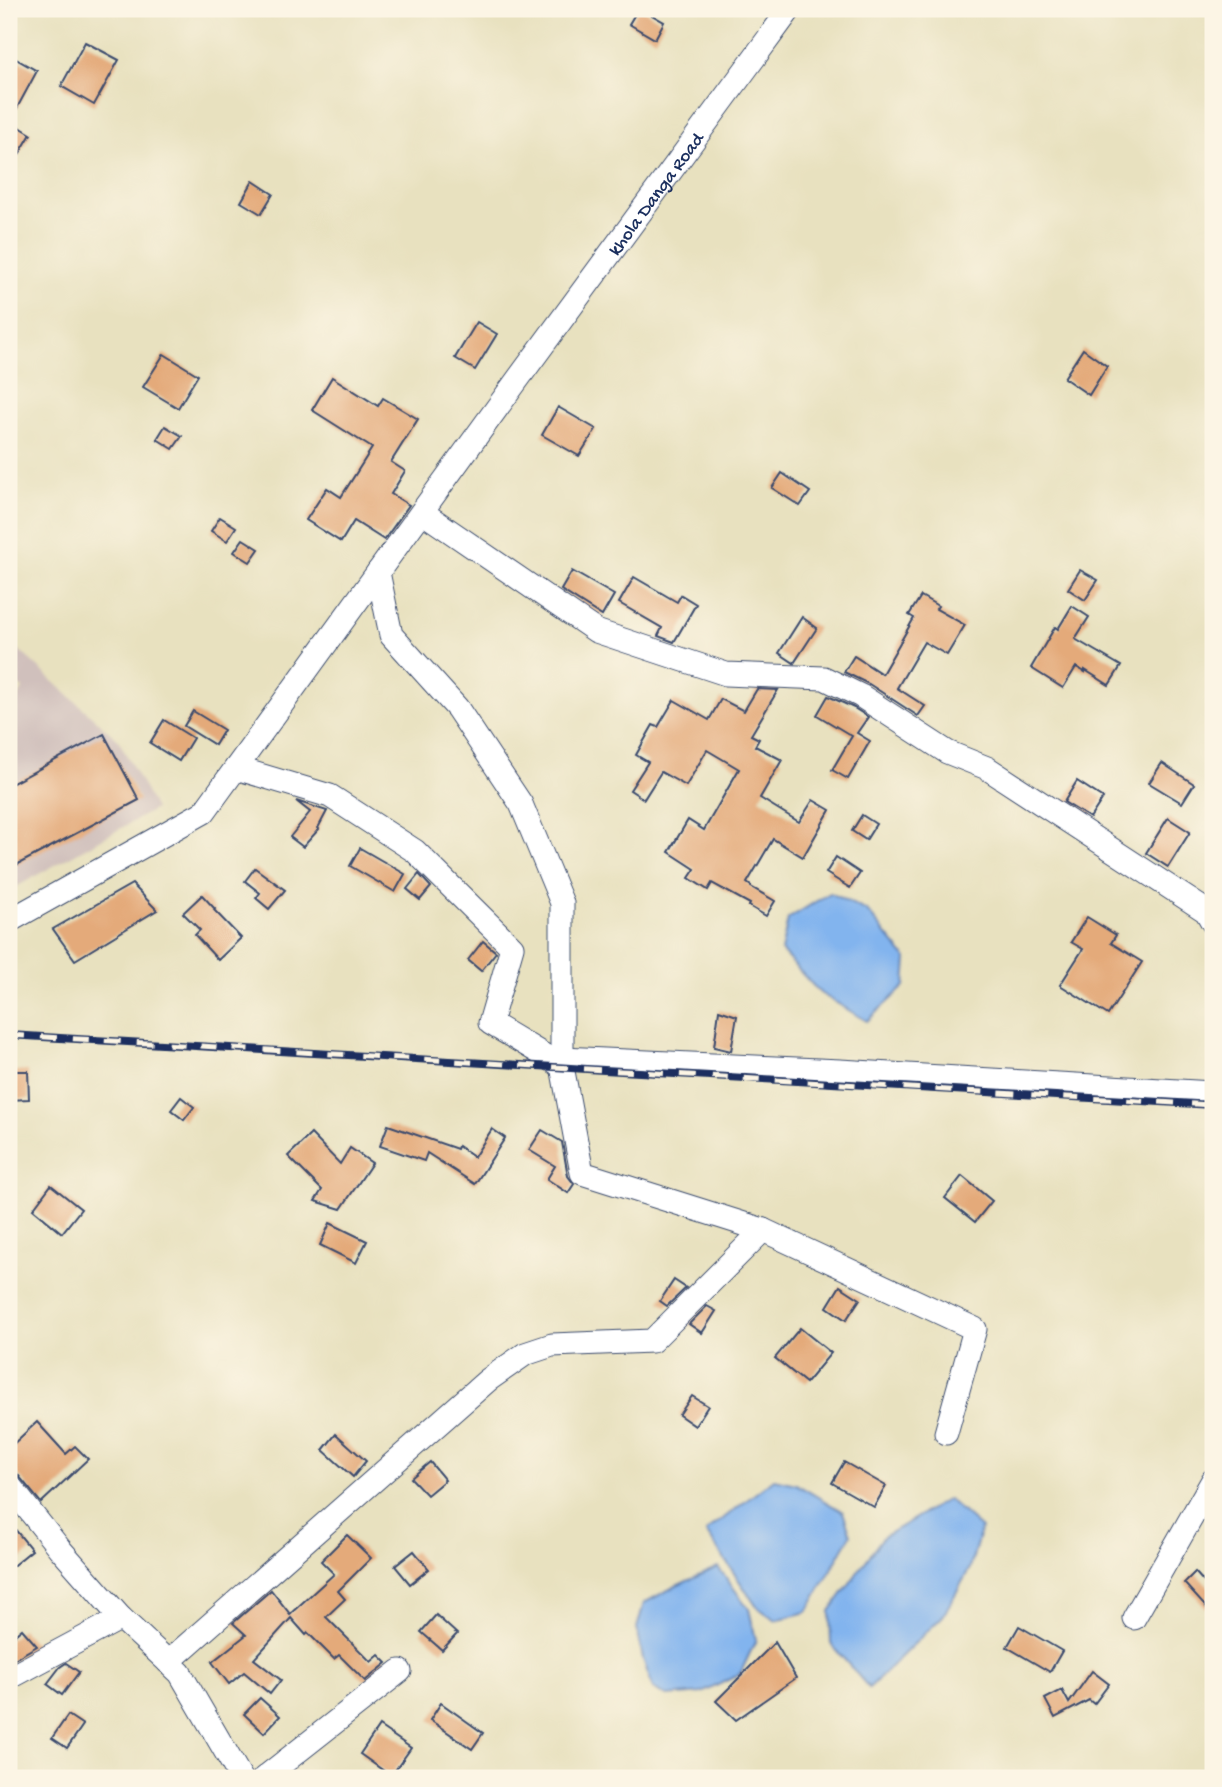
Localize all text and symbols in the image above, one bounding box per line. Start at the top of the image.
street label: khola Danga Road [605,128,711,261]

